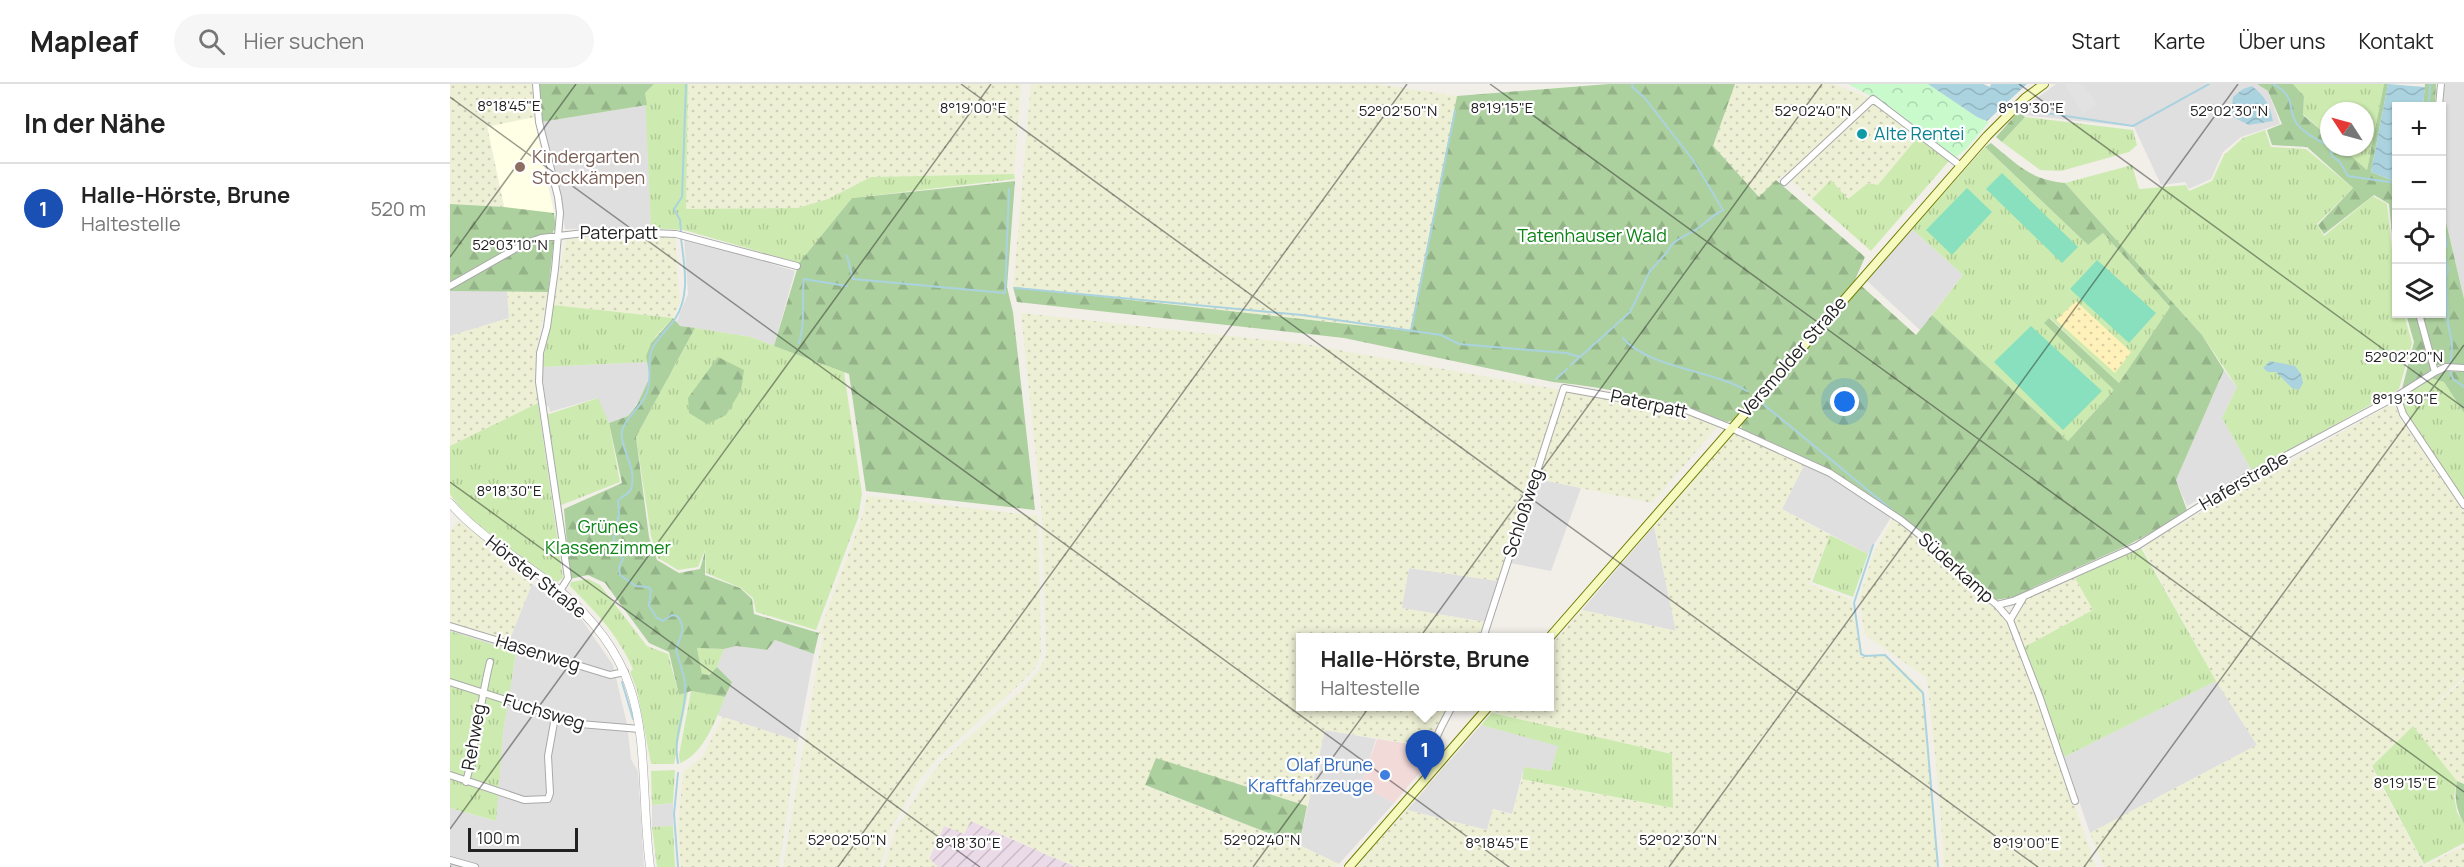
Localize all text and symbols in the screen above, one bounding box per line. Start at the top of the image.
search box [174,14,594,68]
text: Mapleaf [30,22,138,60]
icon: search [195,25,228,58]
text: Hier suchen [243,26,364,56]
text: Start [2071,27,2120,55]
text: Karte [2153,27,2205,55]
text: Über uns [2238,27,2326,55]
text: Kontakt [2359,27,2434,55]
text: 8°18'45"E [477,95,541,116]
text: 8°19'00"E [940,97,1006,118]
text: 8°19'15"E [1471,97,1533,118]
text: 8°19'30"E [1998,97,2064,118]
text: 52°02'50"N [1359,100,1437,121]
text: 52°02'40"N [1775,100,1851,121]
text: 52°02'30"N [2190,100,2268,121]
north arrow [2320,102,2374,156]
map controls [2392,102,2446,318]
button: + [2392,102,2446,156]
text: In der Nähe [24,105,166,141]
place label: Alte Rentei [1874,121,1964,145]
marker: Alte Rentei [1855,127,1869,141]
place label: Kindergarten Stockkämpen [532,144,645,189]
button: − [2392,156,2446,210]
marker: Kindergarten Stockkämpen [513,160,527,174]
text: Halle-Hörste, Brune [81,180,290,210]
text: 1 [39,195,48,222]
text: 520 m [370,195,426,222]
text: Haltestelle [81,210,181,237]
button: locate [2392,210,2446,264]
street label: Paterpatt [580,220,658,244]
park label: Tatenhauser Wald [1517,223,1667,247]
text: 52°03'10"N [472,234,548,255]
button: layers [2392,264,2446,318]
street label: Versmolder Straße [1733,291,1851,422]
text: 52°02'20"N [2365,346,2443,367]
street label: Paterpatt [1608,383,1690,423]
your location [1830,387,1859,416]
text: 8°19'30"E [2372,388,2438,409]
street label: Haferstraße [2195,445,2292,515]
street label: Schloßweg [1496,465,1548,560]
text: 8°18'30"E [476,480,542,501]
park label: Grünes Klassenzimmer [545,514,671,559]
street label: Süderkamp [1914,527,2000,608]
street label: Hörster Straße [481,529,592,623]
street label: Hasenweg [493,628,584,676]
popup [1296,633,1554,711]
text: Halle-Hörste, Brune [1320,644,1530,674]
text: Haltestelle [1320,674,1420,701]
street label: Fuchsweg [501,687,588,735]
street label: Rehweg [455,702,491,772]
pin: 1 [1406,730,1444,780]
place label: Olaf Brune Kraftfahrzeuge [1248,752,1373,797]
marker: Olaf Brune Kraftfahrzeuge [1378,768,1392,782]
text: 8°19'15"E [2374,772,2436,793]
scale bar [468,825,578,852]
text: 100 m [477,827,520,849]
text: 52°02'50"N [808,829,886,850]
text: 52°02'40"N [1224,829,1300,850]
text: 52°02'30"N [1639,829,1717,850]
text: 8°18'30"E [935,832,1001,853]
text: 8°18'45"E [1465,832,1529,853]
text: 8°19'00"E [1993,832,2059,853]

